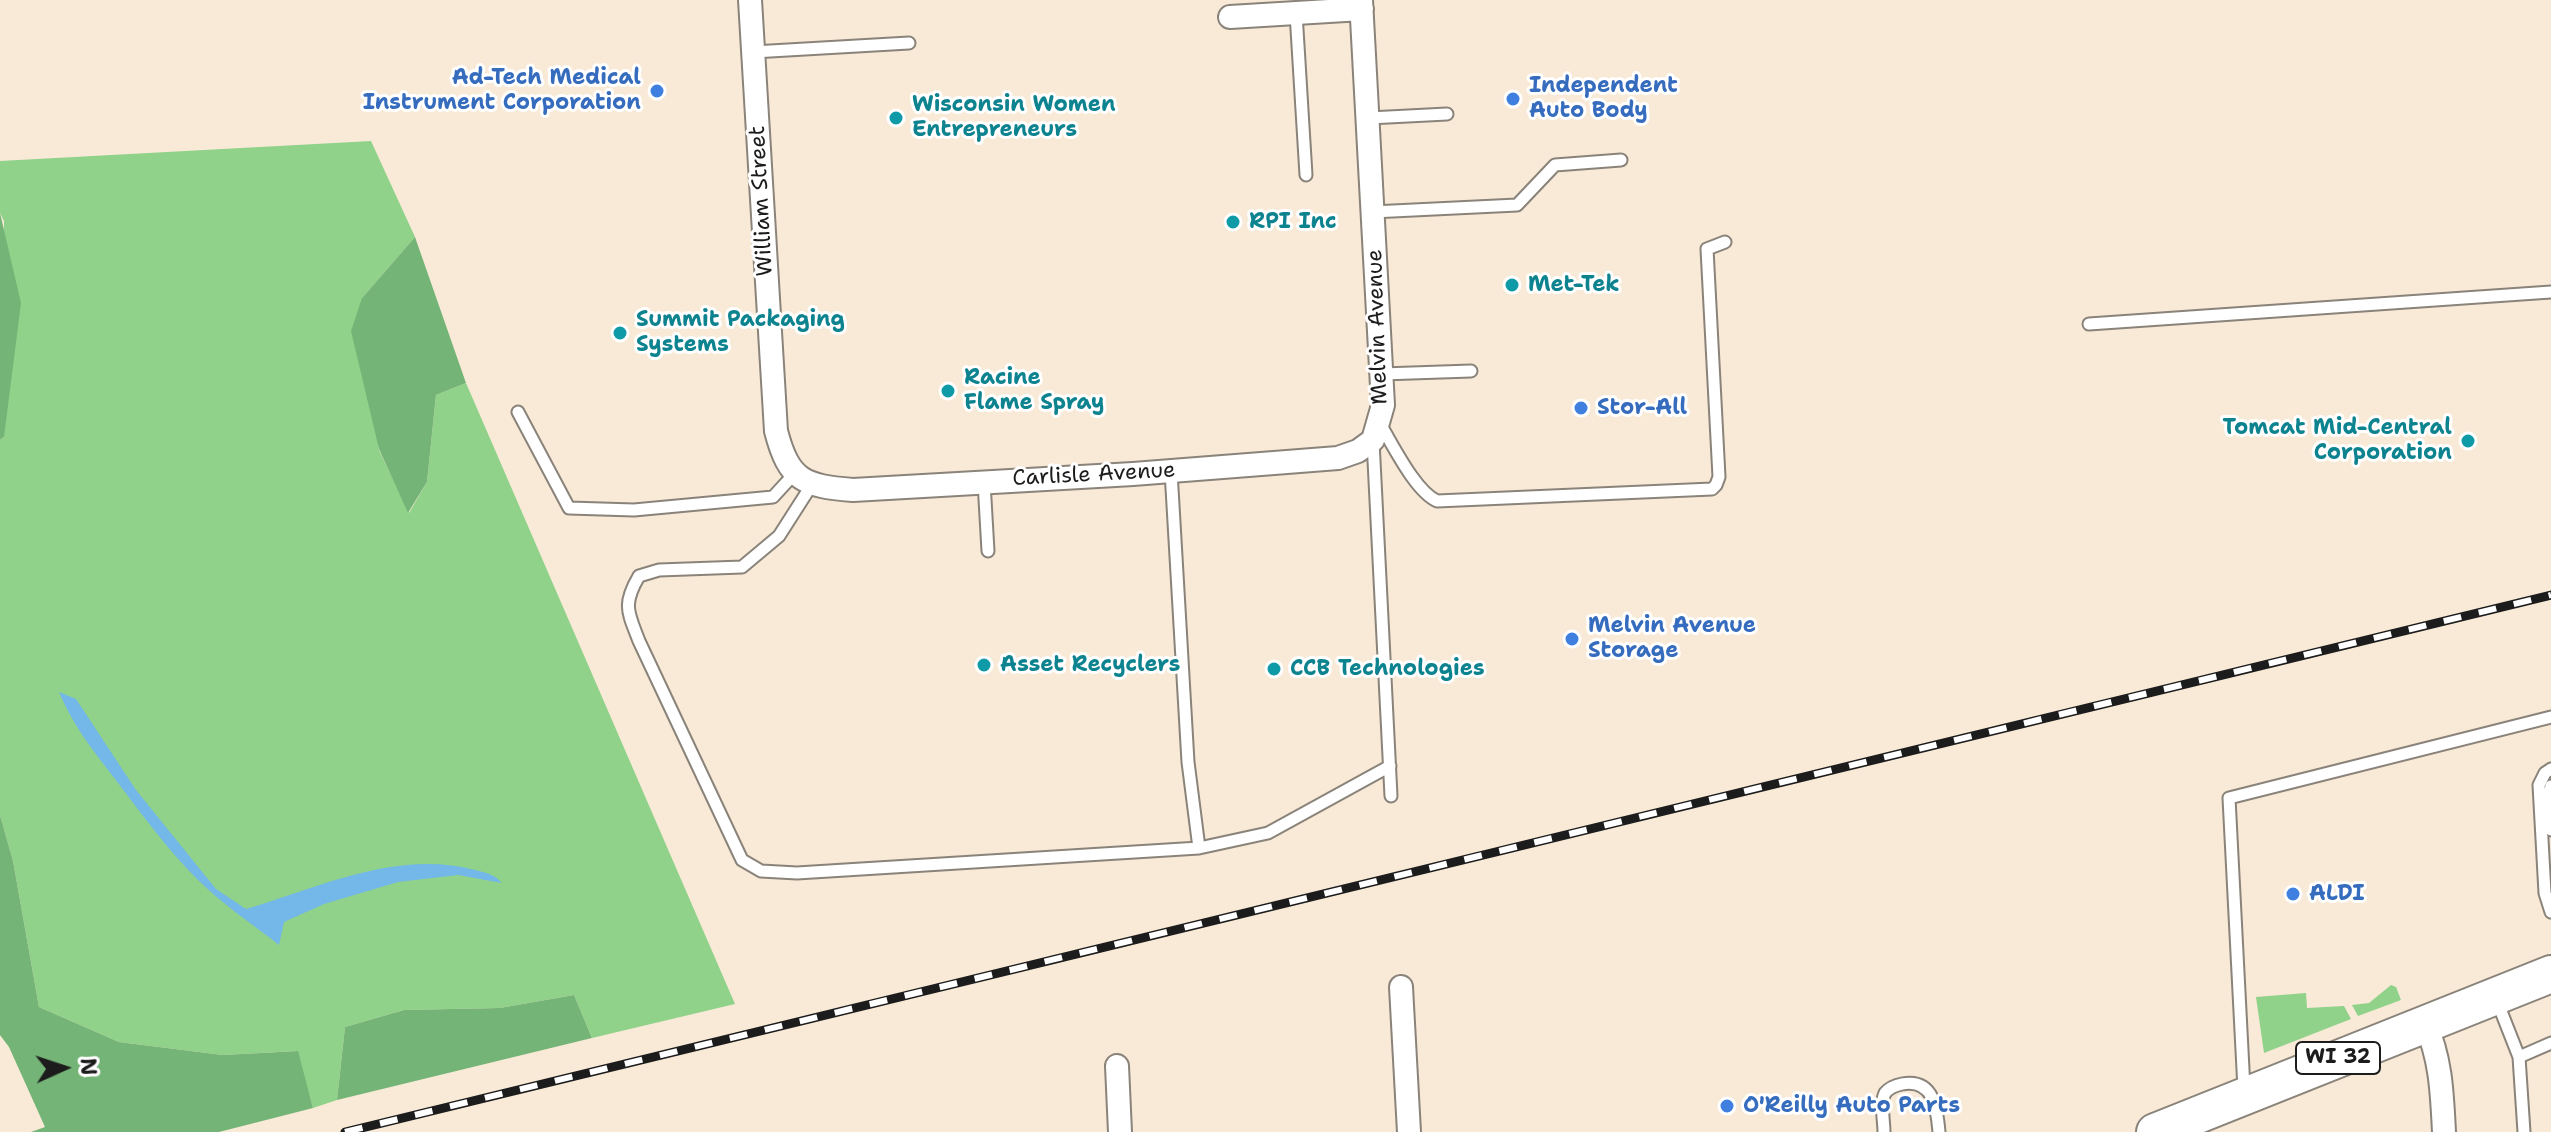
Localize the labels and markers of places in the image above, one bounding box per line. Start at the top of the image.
place label: Ad-Tech Medical Instrument Corporation [363,65,641,116]
place label: Independent Auto Body [1529,73,1678,124]
marker: Ad-Tech Medical Instrument Corporation [648,82,666,100]
marker: Independent Auto Body [1504,90,1522,108]
place label: Wisconsin Women Entrepreneurs [912,92,1116,144]
marker: Wisconsin Women Entrepreneurs [887,109,905,127]
place label: RPI Inc [1249,209,1337,235]
marker: RPI Inc [1224,213,1242,231]
place label: Met-Tek [1528,272,1620,298]
marker: Met-Tek [1503,276,1521,294]
place label: Summit Packaging Systems [636,307,845,358]
marker: Summit Packaging Systems [611,324,629,342]
place label: Racine Flame Spray [964,365,1105,416]
marker: Racine Flame Spray [939,382,957,400]
place label: Stor-All [1597,395,1687,421]
marker: Stor-All [1572,399,1590,417]
place label: Tomcat Mid-Central Corporation [2223,415,2452,466]
marker: Tomcat Mid-Central Corporation [2459,432,2477,450]
place label: Melvin Avenue Storage [1588,613,1756,664]
marker: Melvin Avenue Storage [1563,630,1581,648]
place label: Asset Recyclers [1000,652,1180,678]
marker: Asset Recyclers [975,656,993,674]
place label: CCB Technologies [1290,656,1485,682]
marker: CCB Technologies [1265,660,1283,678]
place label: ALDI [2309,881,2365,907]
marker: ALDI [2284,885,2302,903]
place label: O'Reilly Auto Parts [1743,1093,1960,1119]
marker: O'Reilly Auto Parts [1718,1097,1736,1115]

